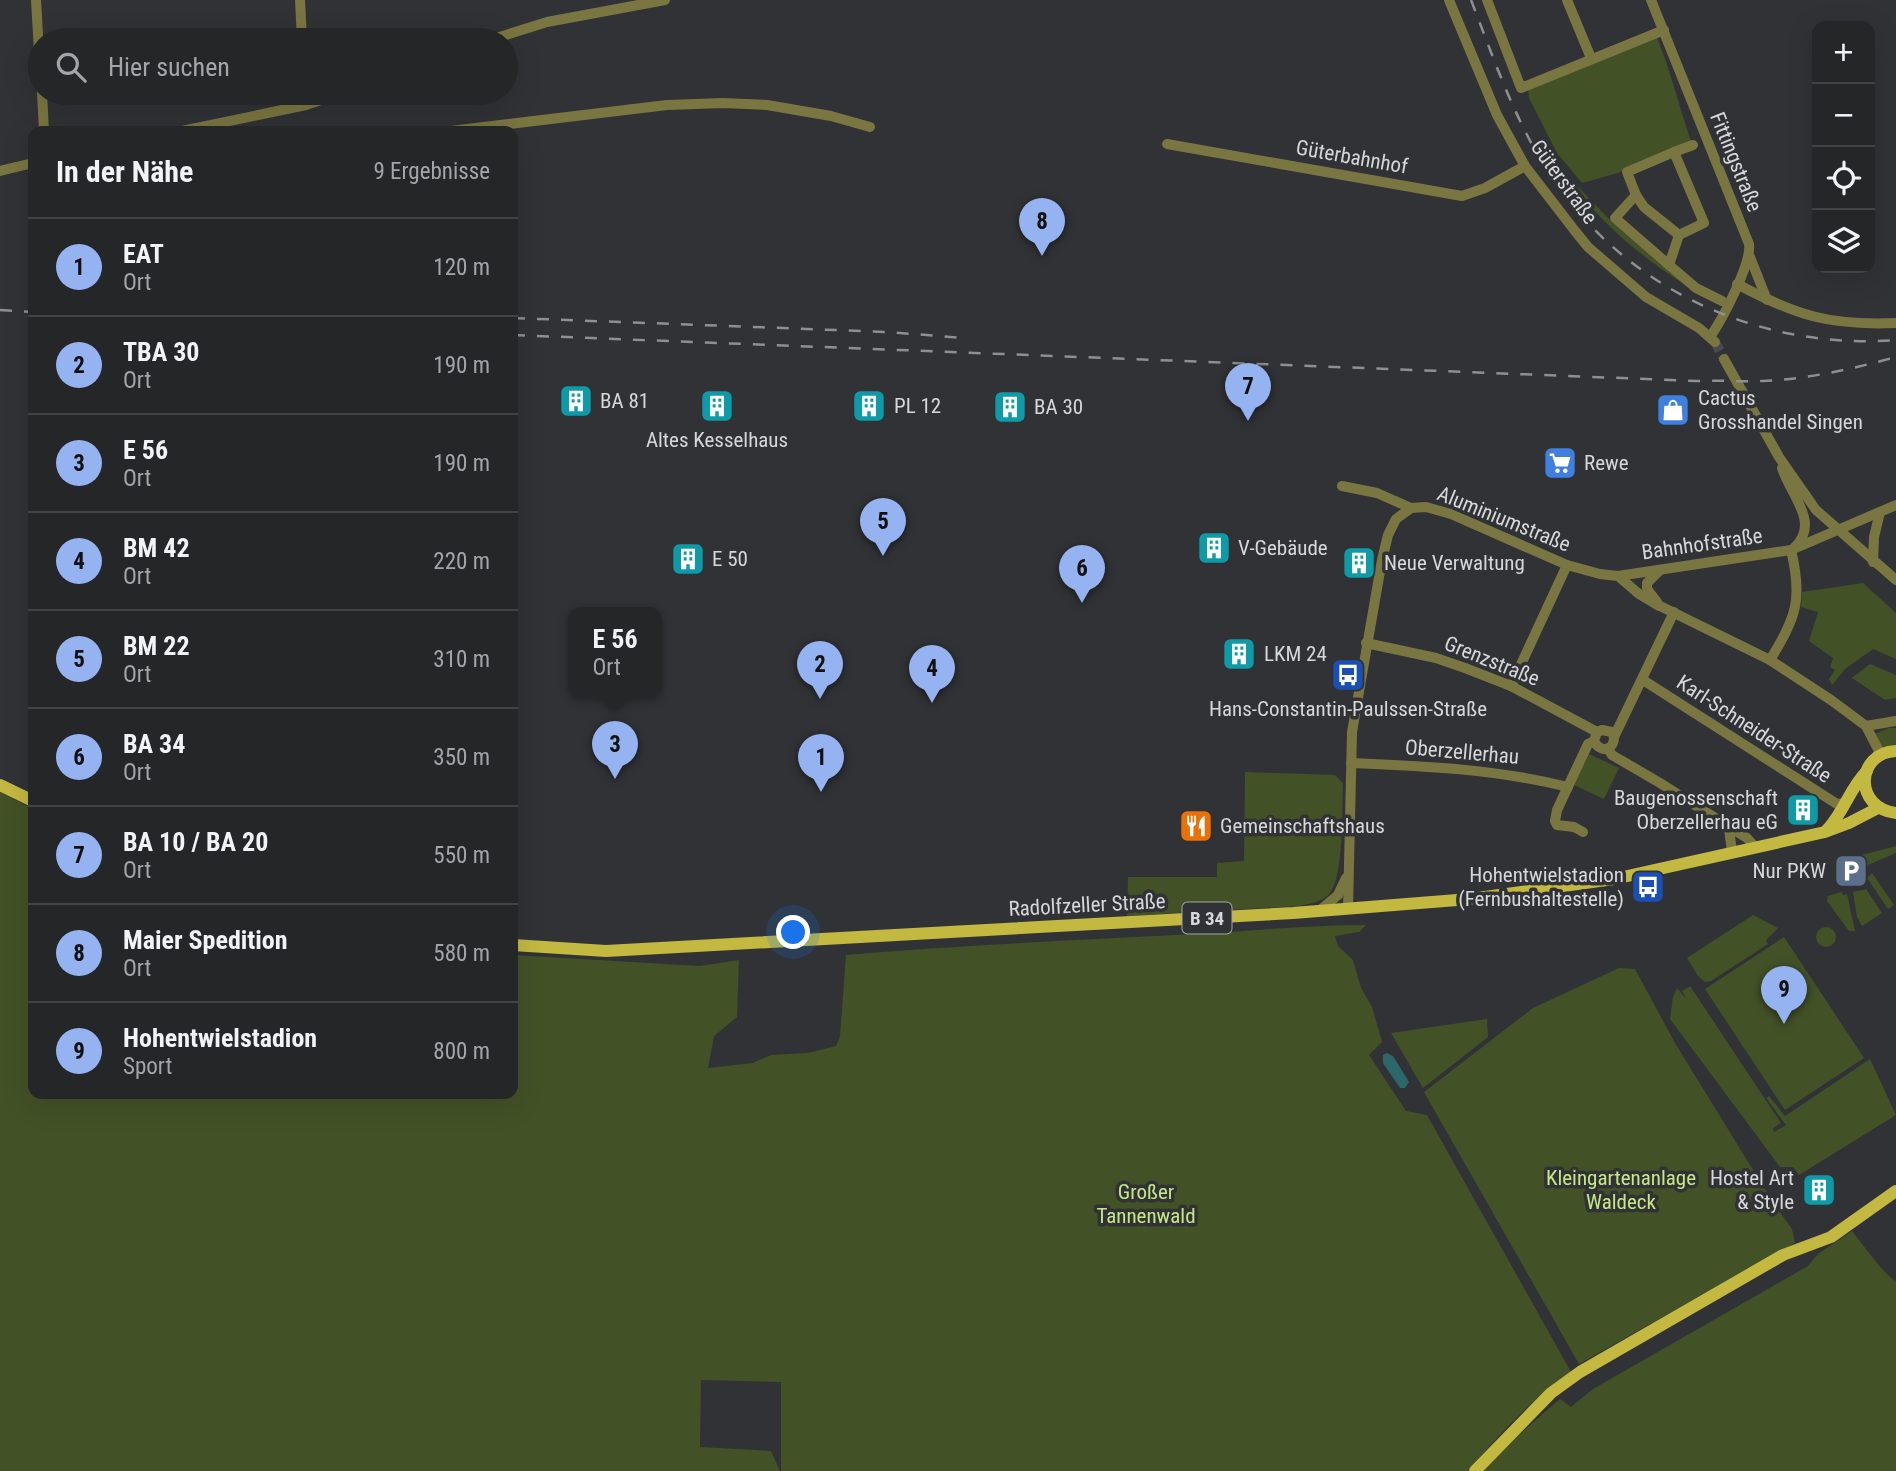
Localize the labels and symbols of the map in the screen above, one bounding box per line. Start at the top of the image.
street label: Fittingstraße [1705,109,1767,215]
street label: Güterbahnhof [1294,135,1410,179]
street label: Güterstraße [1526,135,1602,229]
pin: 8 [1019,198,1065,256]
pin: 7 [1225,363,1271,421]
building icon: BA 81 [557,382,595,420]
place label: Cactus Grosshandel Singen [1698,386,1863,434]
building icon: Altes Kesselhaus [698,387,736,425]
building icon: PL 12 [850,387,888,425]
building icon: BA 30 [991,388,1029,426]
place label: BA 81 [600,389,649,413]
shop icon: Cactus Grosshandel Singen [1654,391,1692,429]
place label: PL 12 [894,394,941,418]
place label: BA 30 [1034,395,1083,419]
place label: Altes Kesselhaus [646,428,788,452]
supermarket icon: Rewe [1541,444,1579,482]
place label: Rewe [1584,451,1629,475]
street label: Aluminiumstraße [1434,481,1574,557]
pin: 5 [860,498,906,556]
street label: Bahnhofstraße [1640,524,1764,564]
building icon: V-Gebäude [1195,529,1233,567]
place label: V-Gebäude [1238,536,1328,560]
building icon: E 50 [669,540,707,578]
building icon: Neue Verwaltung [1340,544,1378,582]
pin: 6 [1059,545,1105,603]
place label: E 50 [712,547,748,571]
place label: Neue Verwaltung [1384,551,1525,575]
street label: Grenzstraße [1441,631,1543,691]
building icon: LKM 24 [1220,635,1258,673]
pin: 2 [797,641,843,699]
place label: LKM 24 [1264,642,1327,666]
pin: 4 [909,645,955,703]
bus stop icon: Hans-Constantin-Paulssen-Straße [1329,656,1367,694]
street label: Karl-Schneider-Straße [1672,670,1836,788]
place label: Hans-Constantin-Paulssen-Straße [1209,697,1487,721]
pin: 3 [592,721,638,779]
pin: 1 [798,734,844,792]
street label: Oberzellerhau [1404,735,1520,769]
place label: Baugenossenschaft Oberzellerhau eG [1614,786,1778,834]
building icon: Baugenossenschaft Oberzellerhau eG [1784,791,1822,829]
restaurant icon: Gemeinschaftshaus [1177,807,1215,845]
place label: Gemeinschaftshaus [1220,814,1385,838]
parking icon: Nur PKW [1832,852,1870,890]
place label: Nur PKW [1753,859,1826,883]
place label: Hohentwielstadion (Fernbushaltestelle) [1458,863,1624,911]
bus stop icon: Hohentwielstadion (Fernbushaltestelle) [1629,868,1667,906]
street label: Radolfzeller Straße [1008,889,1166,921]
road number: B 34 [1182,902,1232,934]
your location [776,915,810,949]
pin: 9 [1761,966,1807,1024]
park label: Kleingartenanlage Waldeck [1546,1166,1696,1214]
place label: Hostel Art & Style [1710,1166,1794,1214]
building icon: Hostel Art & Style [1800,1171,1838,1209]
park label: Großer Tannenwald [1096,1180,1196,1228]

